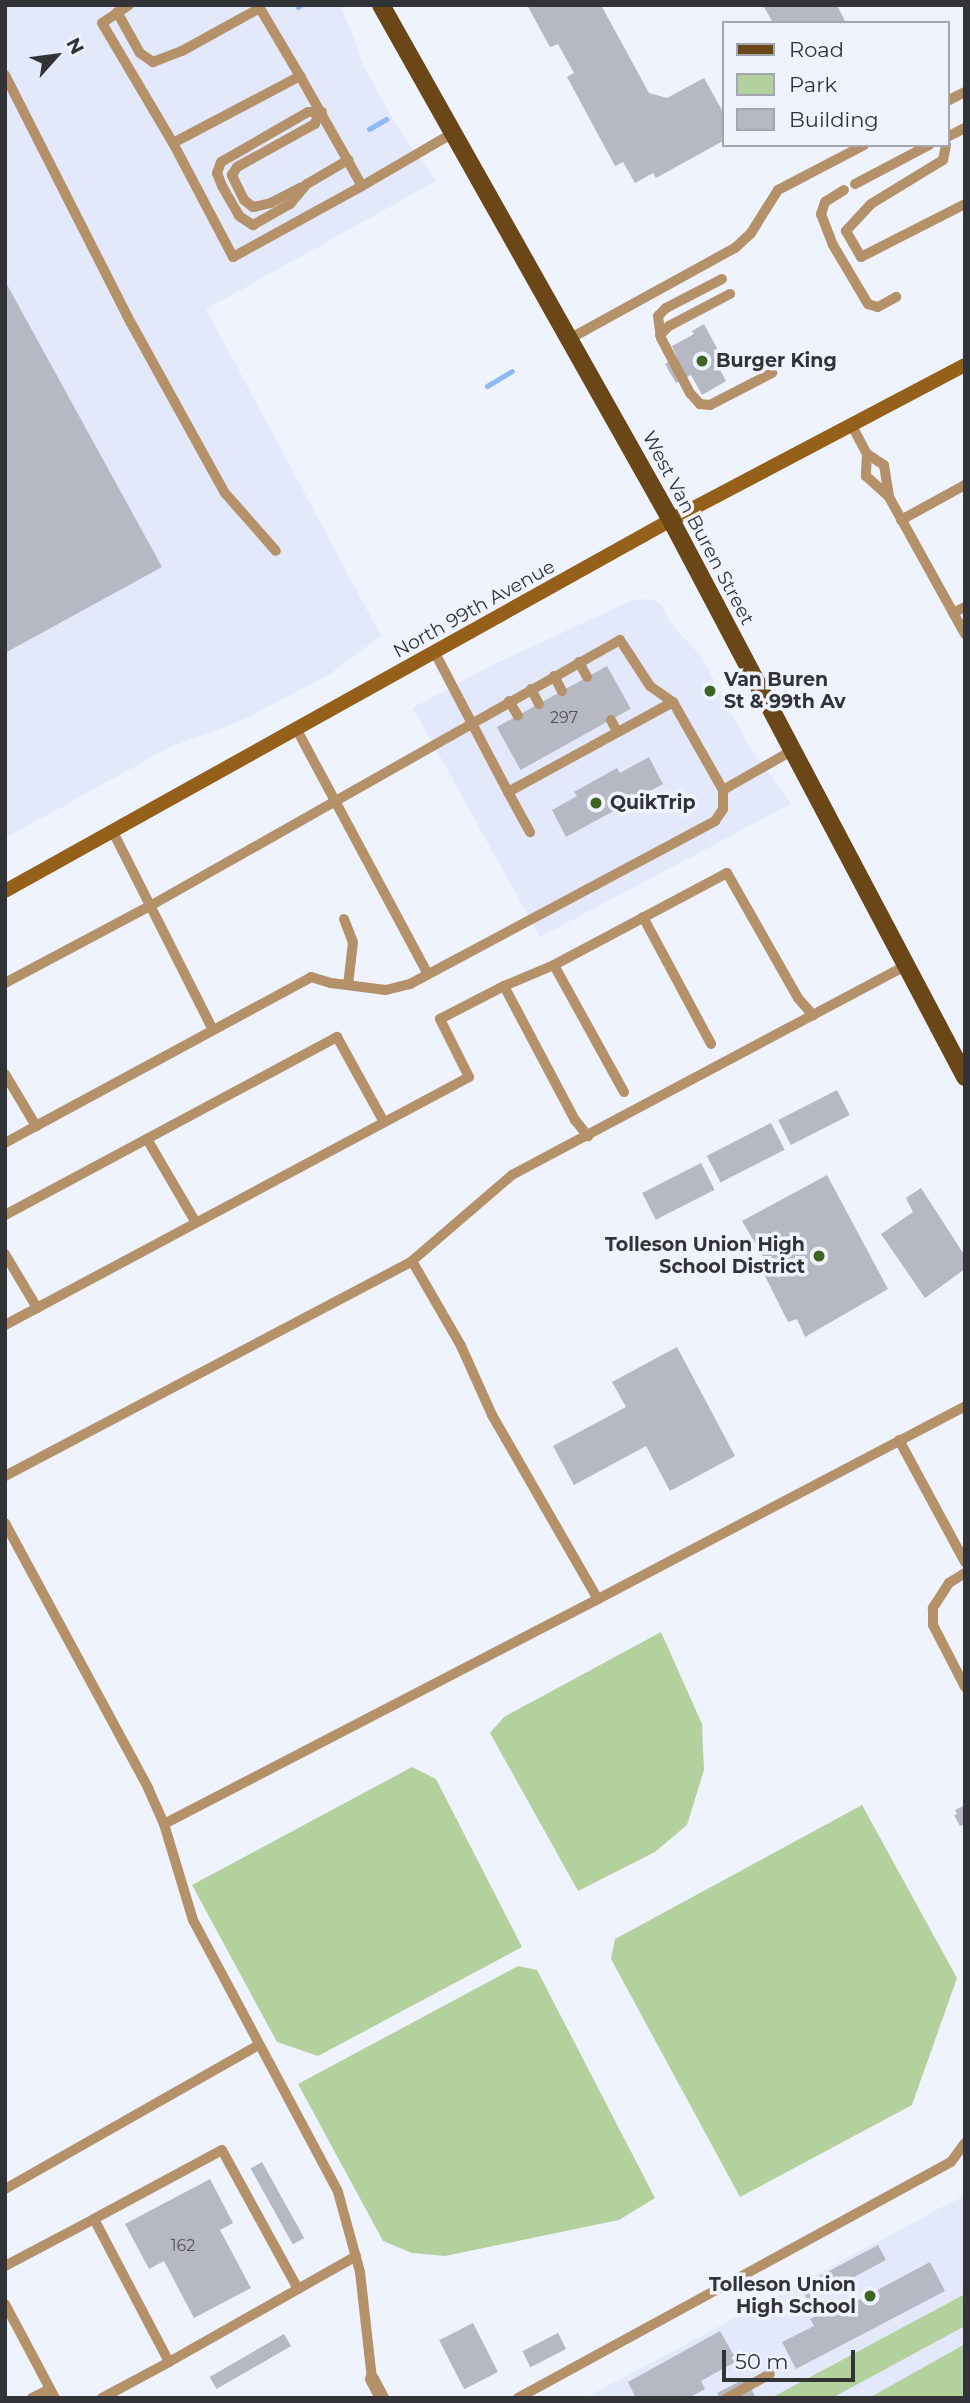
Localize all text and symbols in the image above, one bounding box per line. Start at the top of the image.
north arrow [21,21,91,91]
legend [722,21,949,147]
text: N [61,34,89,58]
text: Road [789,37,844,62]
text: Park [789,72,837,97]
text: Building [789,107,879,132]
place label: Burger King [716,350,837,372]
marker: Burger King [694,353,710,369]
street label: West Van Buren Street [637,427,759,629]
street label: North 99th Avenue [389,555,559,663]
place label: Van Buren St & 99th Av [724,669,846,713]
marker: Van Buren St & 99th Av [702,683,718,699]
house number: 297 [550,708,578,728]
place label: QuikTrip [610,792,696,814]
marker: QuikTrip [588,795,604,811]
place label: Tolleson Union High School District [605,1234,805,1278]
marker: Tolleson Union High School District [811,1248,827,1264]
house number: 162 [171,2236,195,2256]
place label: Tolleson Union High School [709,2274,856,2318]
marker: Tolleson Union High School [862,2288,878,2304]
scale bar [725,2336,858,2380]
text: 50 m [735,2349,789,2374]

